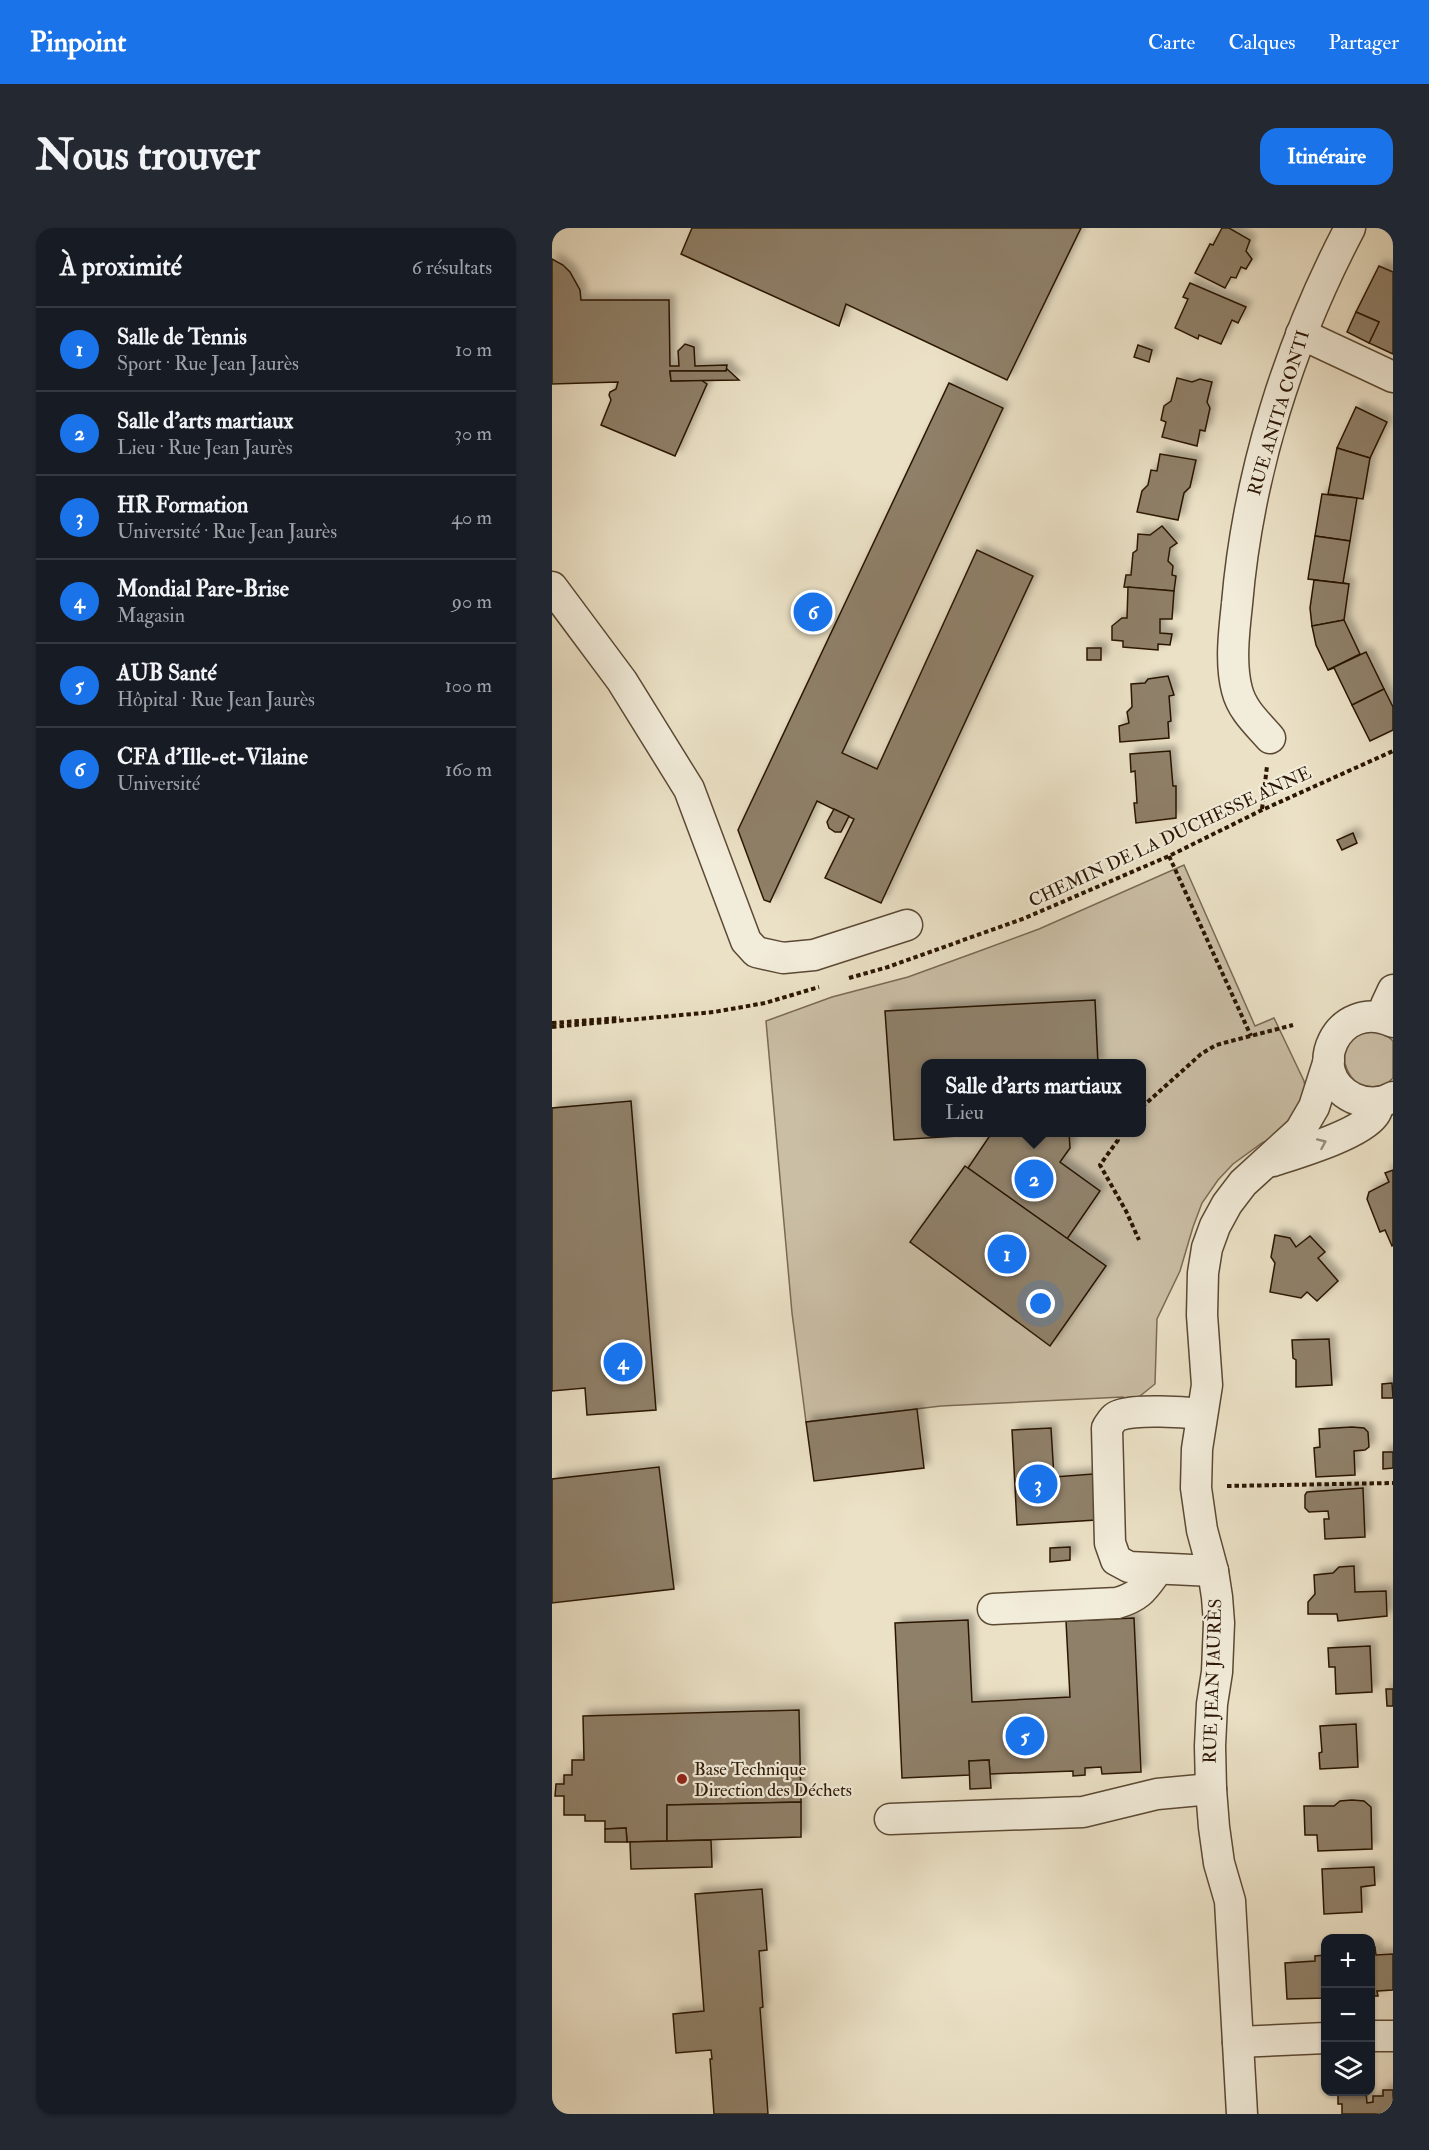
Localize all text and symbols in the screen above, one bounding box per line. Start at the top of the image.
text: Pinpoint [30,25,126,60]
text: Carte [1148,29,1195,56]
text: Calques [1228,29,1295,56]
text: Partager [1328,29,1399,56]
button: Itinéraire [1260,128,1393,185]
text: Nous trouver [36,130,260,182]
text: À proximité [60,251,182,283]
text: 6 résultats [412,255,492,280]
text: Salle de Tennis [117,323,247,351]
street label: RUE ANITA CONTI [1243,328,1315,498]
text: 1 [76,337,83,362]
text: 10 m [455,337,492,362]
text: Sport · Rue Jean Jaurès [117,351,299,376]
text: Salle d'arts martiaux [117,407,293,435]
text: 2 [74,421,85,446]
text: 30 m [454,421,492,446]
text: Lieu · Rue Jean Jaurès [117,435,293,460]
text: HR Formation [117,491,248,519]
text: 3 [76,505,83,530]
text: 40 m [451,505,492,530]
text: Université · Rue Jean Jaurès [117,519,337,544]
text: Mondial Pare-Brise [117,575,289,603]
text: 4 [74,589,85,614]
text: 90 m [452,589,492,614]
pin: 6 [794,590,832,634]
text: Magasin [117,603,185,628]
text: AUB Santé [117,659,217,687]
text: 5 [75,673,84,698]
text: 100 m [445,673,492,698]
text: Hôpital · Rue Jean Jaurès [117,687,315,712]
text: CFA d'Ille-et-Vilaine [117,743,308,771]
text: 6 [74,757,85,782]
text: 160 m [445,757,492,782]
street label: CHEMIN DE LA DUCHESSE ANNE [1025,761,1315,913]
text: Université [117,771,200,796]
popup [921,1059,1146,1137]
text: Salle d'arts martiaux [945,1072,1122,1100]
text: Lieu [945,1100,984,1125]
one-way arrow [1316,1139,1327,1151]
pin: 2 [1014,1156,1054,1202]
pin: 1 [988,1232,1026,1276]
your location [1026,1289,1055,1318]
pin: 4 [604,1340,642,1384]
pin: 3 [1018,1462,1058,1506]
street label: RUE JEAN JAURÈS [1199,1598,1227,1764]
pin: 5 [1006,1714,1044,1758]
place label: Base Technique Direction des Déchets [694,1758,852,1802]
marker: Base Technique Direction des Déchets [675,1772,689,1786]
map controls [1321,1934,1375,2096]
button: + [1321,1934,1375,1988]
button: − [1321,1988,1375,2042]
button: layers [1321,2042,1375,2096]

